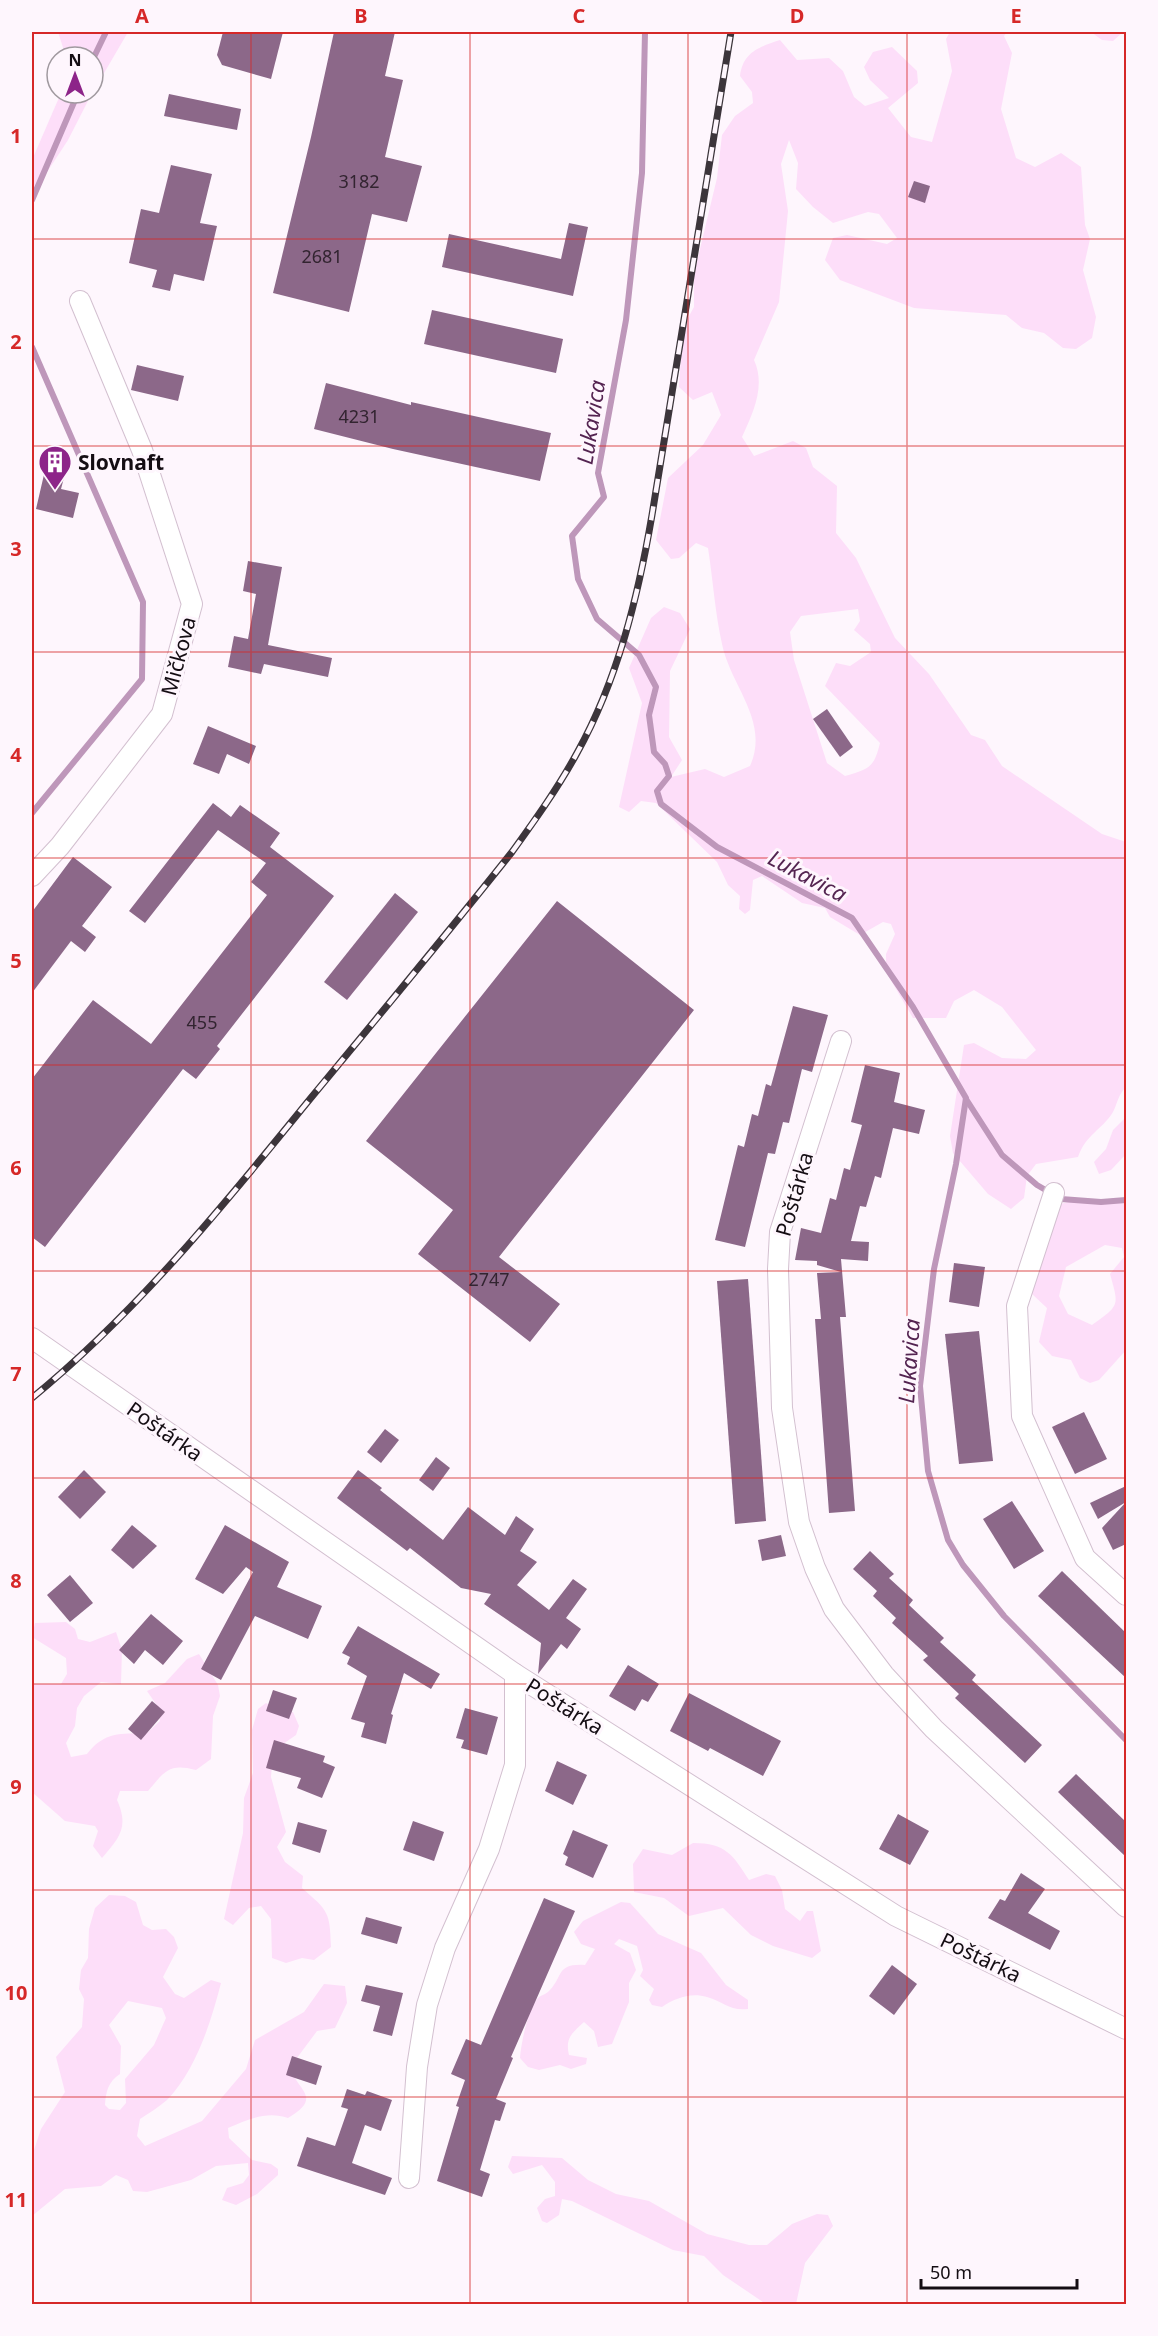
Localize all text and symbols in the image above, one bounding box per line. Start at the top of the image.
text: A [135,2,149,29]
text: B [354,2,368,29]
text: C [573,2,586,29]
text: D [790,2,804,29]
text: E [1010,2,1022,29]
north arrow [45,45,105,105]
text: N [68,49,82,71]
text: 1 [10,122,22,149]
house number: 3182 [338,169,380,193]
house number: 2681 [301,244,343,268]
text: 2 [10,328,22,355]
water label: Lukavica [569,377,612,466]
house number: 4231 [338,404,380,428]
building icon: Slovnaft [37,444,73,491]
place label: Slovnaft [78,448,164,476]
text: 3 [10,535,22,562]
street label: Mičkova [154,613,202,699]
text: 4 [10,741,22,768]
water label: Lukavica [763,842,853,908]
text: 5 [10,947,22,974]
house number: 455 [187,1010,217,1034]
street label: Poštárka [769,1149,819,1239]
text: 6 [10,1154,22,1181]
house number: 2747 [468,1267,510,1291]
water label: Lukavica [890,1317,926,1404]
text: 7 [10,1360,22,1387]
street label: Poštárka [122,1395,208,1467]
text: 8 [10,1567,22,1594]
street label: Poštárka [521,1671,609,1741]
text: 9 [10,1773,22,1800]
street label: Poštárka [936,1925,1026,1989]
text: 10 [5,1979,27,2006]
text: 11 [5,2186,27,2213]
scale bar [921,2252,1077,2290]
text: 50 m [930,2260,972,2284]

